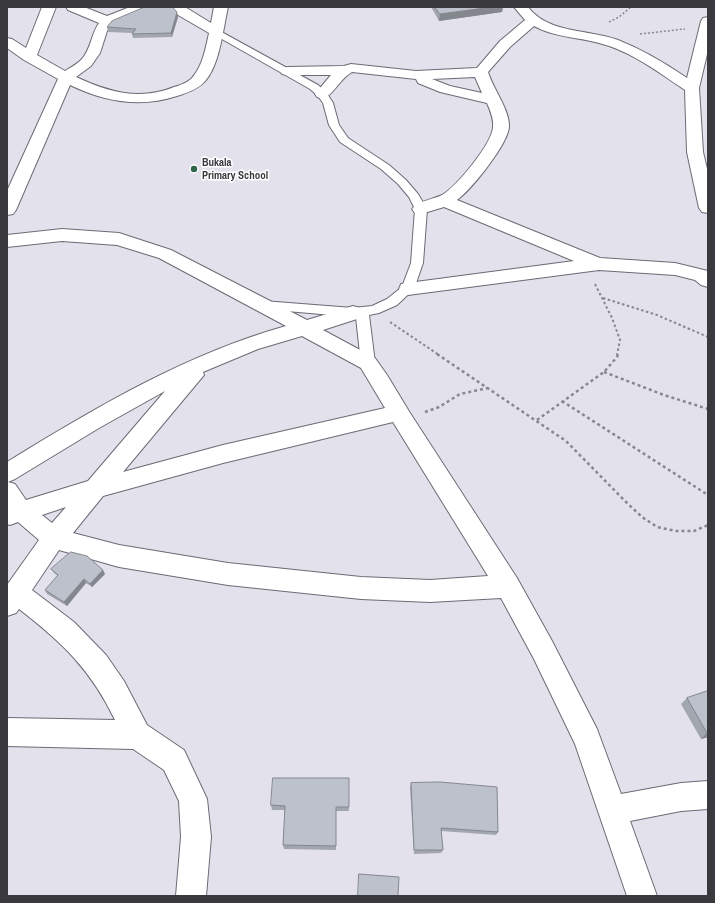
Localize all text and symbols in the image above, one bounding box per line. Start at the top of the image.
place label: Bukala Primary School [202,156,268,182]
marker: Bukala Primary School [189,164,199,174]

